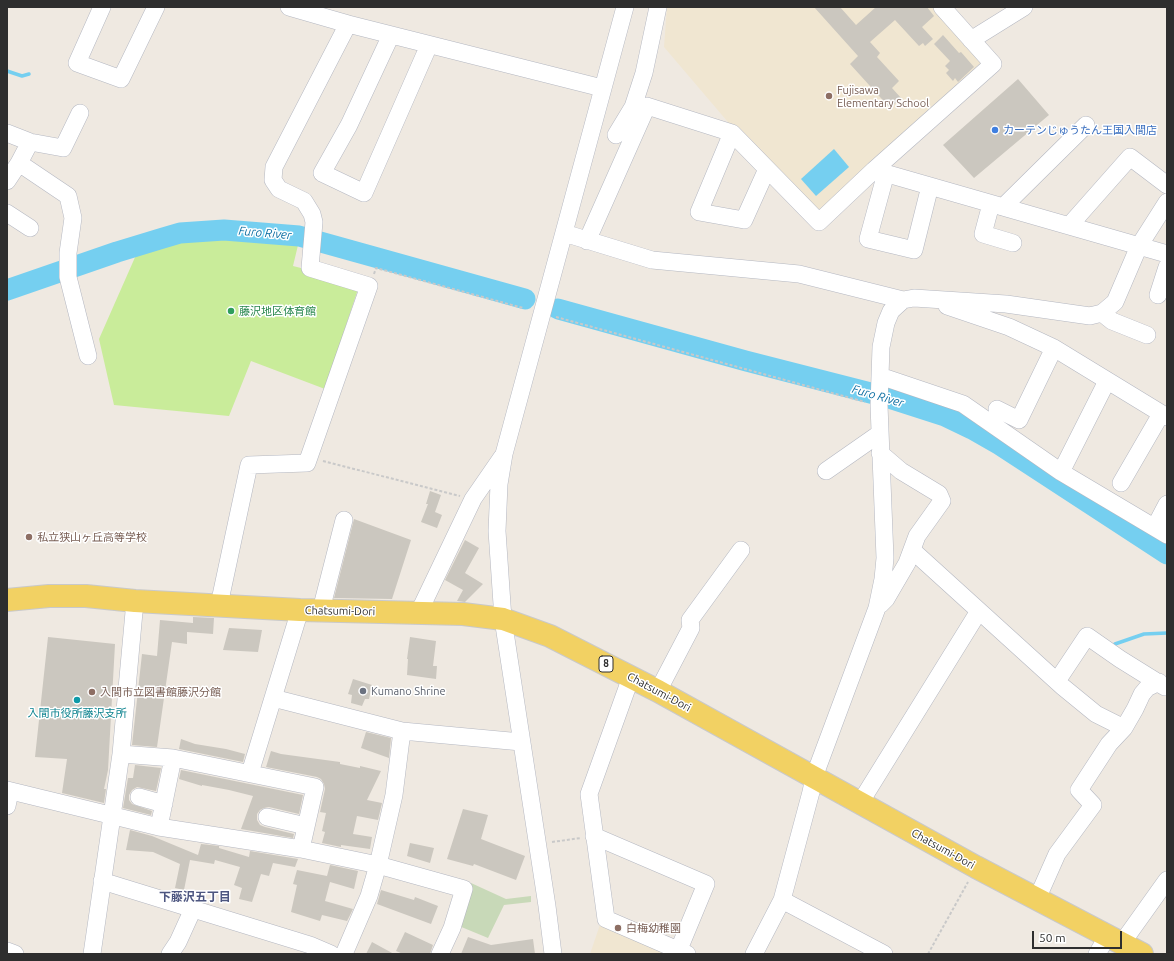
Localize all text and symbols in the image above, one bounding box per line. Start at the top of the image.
place label: Fujisawa Elementary School [837,83,929,109]
marker: Fujisawa Elementary School [824,91,834,101]
place label: カーテンじゅうたん王国入間店 [1003,123,1157,137]
marker: カーテンじゅうたん王国入間店 [990,125,1000,135]
water label: Furo River [238,224,292,242]
place label: 藤沢地区体育館 [239,304,316,318]
marker: 藤沢地区体育館 [226,306,236,316]
water label: Furo River [850,382,906,410]
place label: 私立狭山ヶ丘高等学校 [37,530,147,544]
marker: 私立狭山ヶ丘高等学校 [24,532,34,542]
street label: Chatsumi-Dori [305,604,375,618]
road number: 8 [599,656,613,672]
street label: Chatsumi-Dori [625,670,693,714]
place label: Kumano Shrine [371,684,446,698]
place label: 入間市立図書館藤沢分館 [100,685,221,699]
marker: Kumano Shrine [358,686,368,696]
marker: 入間市立図書館藤沢分館 [87,687,97,697]
marker: 入間市役所藤沢支所 [72,695,82,705]
place label: 入間市役所藤沢支所 [28,706,126,720]
street label: Chatsumi-Dori [909,826,977,872]
district label: 下藤沢五丁目 [159,890,231,904]
place label: 白梅幼稚園 [626,921,681,935]
marker: 白梅幼稚園 [613,923,623,933]
scale bar [1034,923,1124,949]
text: 50 m [1039,931,1066,944]

